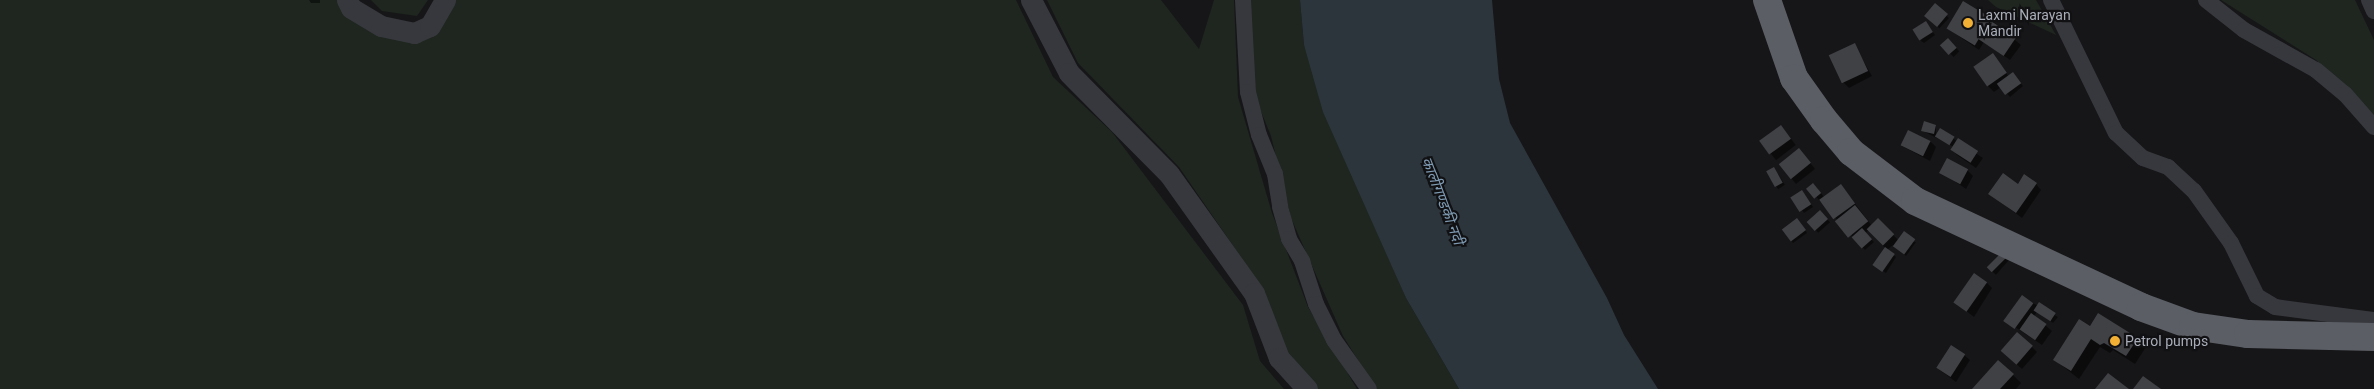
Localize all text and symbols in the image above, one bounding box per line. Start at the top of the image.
place label: Laxmi Narayan Mandir [1978,7,2071,40]
marker: Laxmi Narayan Mandir [1962,17,1974,29]
water label: कालीगण्डकी नदी [1417,155,1467,247]
place label: Petrol pumps [2125,333,2208,349]
marker: Petrol pumps [2109,335,2121,347]

